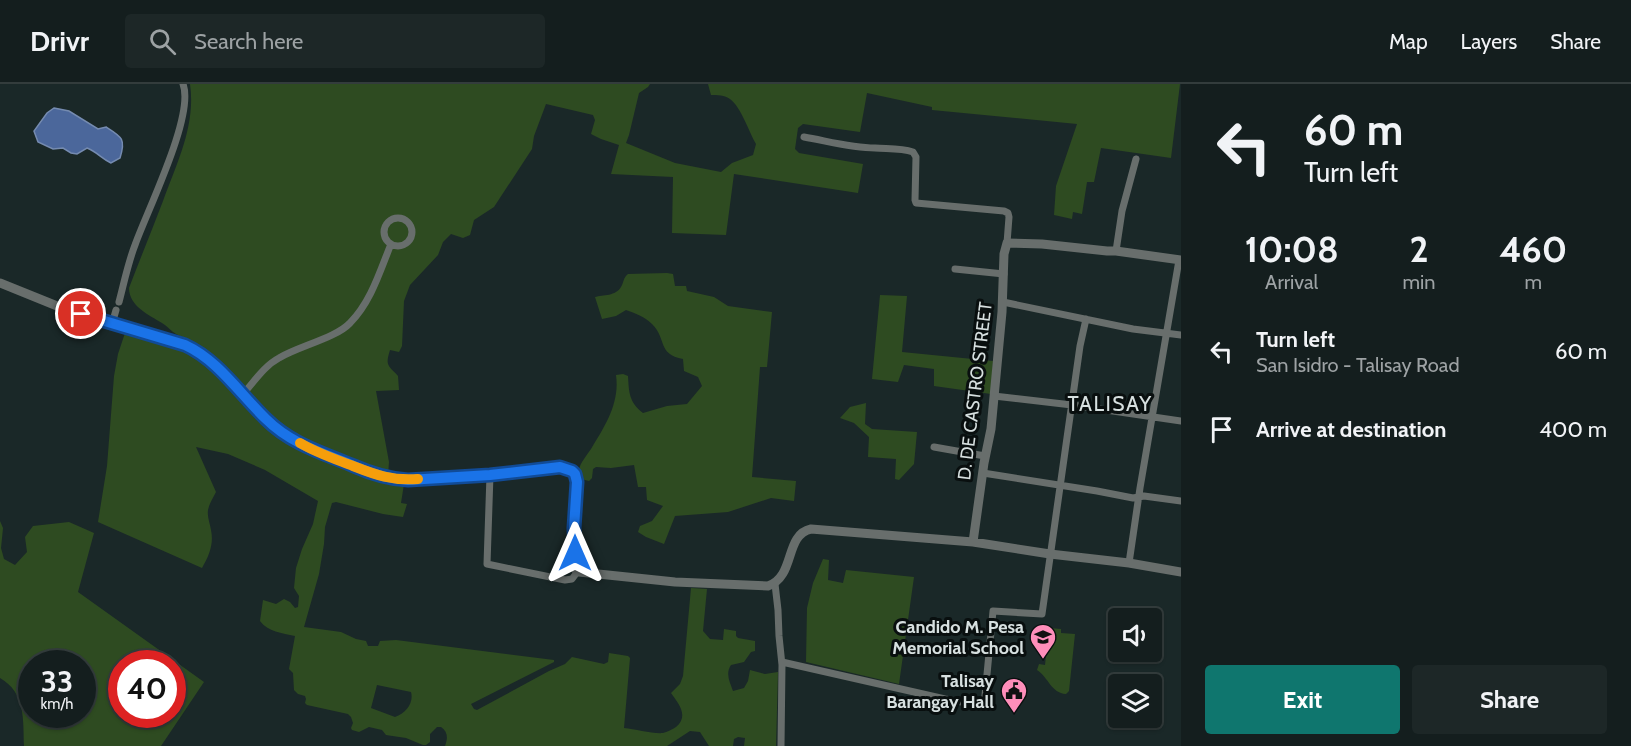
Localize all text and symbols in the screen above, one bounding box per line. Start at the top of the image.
search box [125,14,545,68]
text: Drivr [30,24,89,58]
icon: search [146,25,179,58]
text: Search here [194,28,303,55]
text: Map [1389,29,1428,54]
text: Layers [1461,29,1517,54]
text: Share [1550,29,1601,54]
text: 60 m [1304,104,1403,156]
icon: left [1205,108,1283,186]
text: Turn left [1304,156,1398,189]
text: 10:08 [1245,227,1339,271]
text: 2 [1409,227,1428,271]
text: 460 [1499,227,1567,271]
text: Arrival [1265,270,1318,294]
text: min [1402,270,1435,294]
text: m [1524,270,1542,294]
pin [55,288,106,339]
icon: arrive [64,297,97,330]
street label: D. DE CASTRO STREET [953,300,997,481]
text: Turn left [1256,326,1335,353]
icon: left [1205,335,1238,368]
text: 60 m [1555,338,1607,365]
text: San Isidro - Talisay Road [1256,353,1459,377]
district label: TALISAY [1067,391,1153,416]
icon: arrive [1205,413,1238,446]
text: Arrive at destination [1256,416,1446,443]
text: 400 m [1539,416,1607,443]
position arrow [543,521,607,585]
map controls [1108,608,1162,728]
button: sound [1108,608,1162,662]
place label: Candido M. Pesa Memorial School [892,616,1024,659]
school or university icon: Candido M. Pesa Memorial School [1028,622,1058,660]
speed limit sign: 40 [108,650,186,728]
text: 33 [41,663,73,700]
button: Exit [1205,665,1400,734]
button: Share [1412,665,1607,734]
place label: Talisay Barangay Hall [886,670,994,713]
button: layers [1108,674,1162,728]
public building icon: Talisay Barangay Hall [999,676,1029,714]
text: km/h [41,695,73,713]

